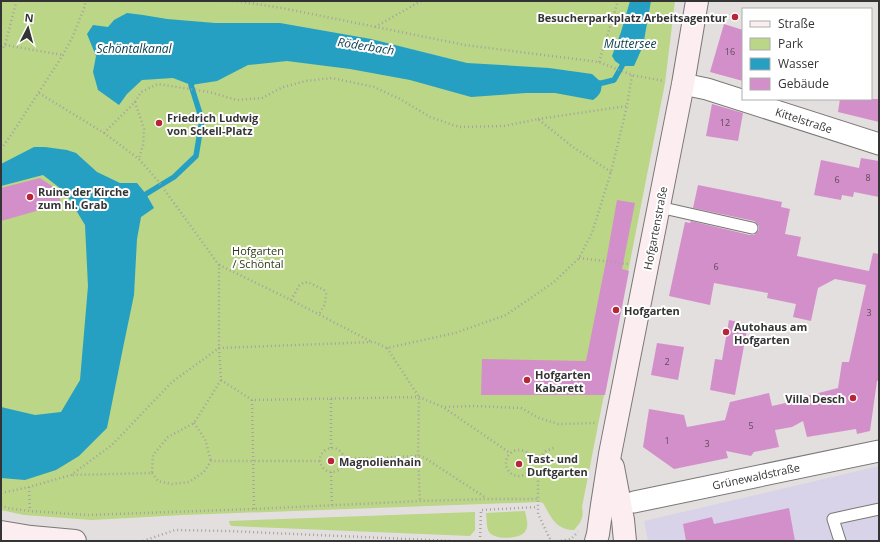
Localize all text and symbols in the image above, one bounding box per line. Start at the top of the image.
north arrow [8,8,48,48]
legend [742,8,872,100]
text: N [24,10,34,25]
place label: Besucherparkplatz Arbeitsagentur [537,10,727,25]
marker: Besucherparkplatz Arbeitsagentur [730,12,740,22]
text: Straße [778,15,815,32]
water label: Röderbach [336,33,396,59]
water label: Muttersee [604,35,656,52]
text: Park [778,35,804,52]
water label: Schöntalkanal [96,40,173,57]
house number: 16 [725,45,735,58]
text: Wasser [778,55,819,72]
text: Gebäude [778,75,829,92]
street label: Kittelstraße [774,104,834,136]
place label: Friedrich Ludwig von Sckell-Platz [167,110,259,138]
house number: 12 [720,116,730,129]
marker: Friedrich Ludwig von Sckell-Platz [154,118,164,128]
house number: 8 [865,171,871,184]
house number: 6 [834,173,840,186]
place label: Ruine der Kirche zum hl. Grab [38,184,129,212]
street label: Hofgartenstraße [640,185,670,271]
marker: Ruine der Kirche zum hl. Grab [25,192,35,202]
park label: Hofgarten / Schöntal [232,243,284,271]
house number: 6 [713,260,719,273]
place label: Hofgarten [624,303,680,318]
marker: Hofgarten [611,305,621,315]
house number: 3 [866,306,872,319]
place label: Autohaus am Hofgarten [734,319,807,347]
marker: Autohaus am Hofgarten [721,327,731,337]
house number: 2 [664,355,670,368]
place label: Hofgarten Kabarett [535,367,591,395]
marker: Hofgarten Kabarett [522,375,532,385]
place label: Villa Desch [785,391,845,406]
marker: Villa Desch [848,393,858,403]
house number: 5 [748,419,754,432]
house number: 1 [664,434,670,447]
house number: 3 [704,437,710,450]
place label: Tast- und Duftgarten [527,451,588,479]
place label: Magnolienhain [339,454,421,469]
marker: Magnolienhain [326,456,336,466]
marker: Tast- und Duftgarten [514,459,524,469]
street label: Grünewaldstraße [711,459,801,493]

